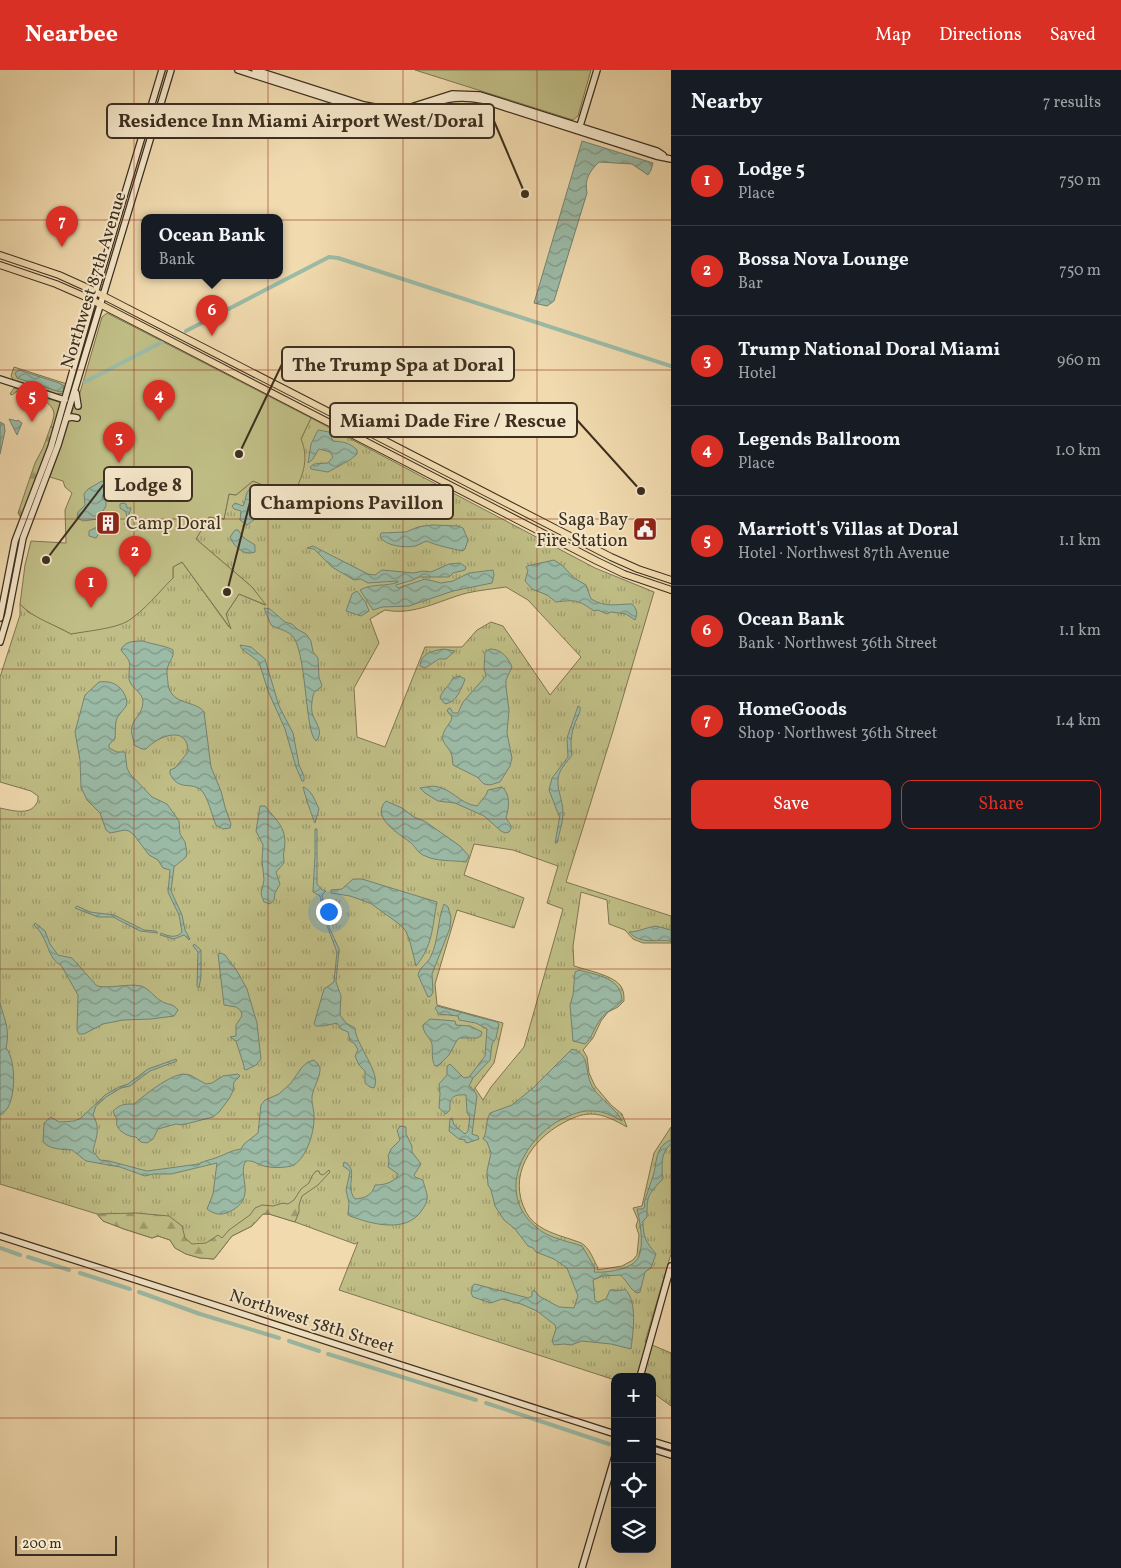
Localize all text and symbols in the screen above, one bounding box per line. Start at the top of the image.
text: Nearbee [25,18,118,52]
text: Map [875,23,911,48]
text: Directions [939,23,1022,48]
text: Saved [1050,23,1096,48]
text: Nearby [691,88,762,117]
text: 7 results [1043,92,1101,114]
callout: Residence Inn Miami Airport West/Doral [107,104,494,138]
text: Residence Inn Miami Airport West/Doral [118,109,484,135]
text: Lodge 5 [738,157,805,183]
text: 1 [704,170,710,192]
text: 750 m [1059,170,1101,192]
text: Place [738,183,775,205]
street label: Northwest 87th Avenue [56,189,130,371]
pin: 7 [46,206,78,247]
popup [141,214,283,279]
text: Ocean Bank [159,223,265,249]
text: Bossa Nova Lounge [738,247,909,273]
text: Bank [159,249,195,271]
text: 2 [703,260,711,282]
text: 750 m [1059,260,1101,282]
text: Bar [738,273,763,295]
pin: 6 [196,295,228,336]
text: Trump National Doral Miami [738,337,1000,363]
callout: The Trump Spa at Doral [282,347,514,381]
text: 3 [703,350,711,372]
text: 960 m [1057,350,1101,372]
text: The Trump Spa at Doral [292,353,504,379]
text: Hotel [738,363,776,385]
pin: 4 [143,380,175,421]
pin: 5 [16,381,48,422]
callout: Miami Dade Fire / Rescue [330,403,577,437]
text: Miami Dade Fire / Rescue [340,409,566,435]
pin: 3 [103,422,135,463]
text: Legends Ballroom [738,427,901,453]
text: 4 [702,440,712,462]
text: 1.0 km [1055,440,1101,462]
text: Place [738,453,775,475]
callout: Lodge 8 [104,467,192,501]
text: Lodge 8 [114,473,182,499]
callout: Champions Pavillon [250,485,453,519]
text: Champions Pavillon [261,491,443,517]
place label: Saga Bay Fire Station [536,508,628,554]
building icon: Camp Doral [95,510,121,536]
place label: Camp Doral [126,512,221,537]
public building icon: Saga Bay Fire Station [632,516,658,542]
text: Marriott's Villas at Doral [738,517,959,543]
text: 5 [703,530,711,552]
text: 1.1 km [1059,530,1101,552]
pin: 2 [119,536,151,577]
text: Hotel · Northwest 87th Avenue [738,543,950,565]
pin: 1 [75,567,107,608]
text: Ocean Bank [738,607,845,633]
text: 6 [703,620,711,642]
text: 1.1 km [1059,620,1101,642]
text: Bank · Northwest 36th Street [738,633,937,655]
text: HomeGoods [738,697,847,723]
text: 7 [703,710,711,732]
text: 1.4 km [1055,710,1101,732]
text: Shop · Northwest 36th Street [738,723,937,745]
button: Save [691,780,891,829]
button: Share [901,780,1101,829]
your location [316,899,342,925]
street label: Northwest 58th Street [226,1284,397,1361]
map controls [611,1373,656,1553]
button: + [611,1373,656,1418]
button: − [611,1418,656,1463]
button: locate [611,1463,656,1508]
button: layers [611,1508,656,1553]
scale bar [15,1533,118,1556]
text: 200 m [22,1535,62,1554]

